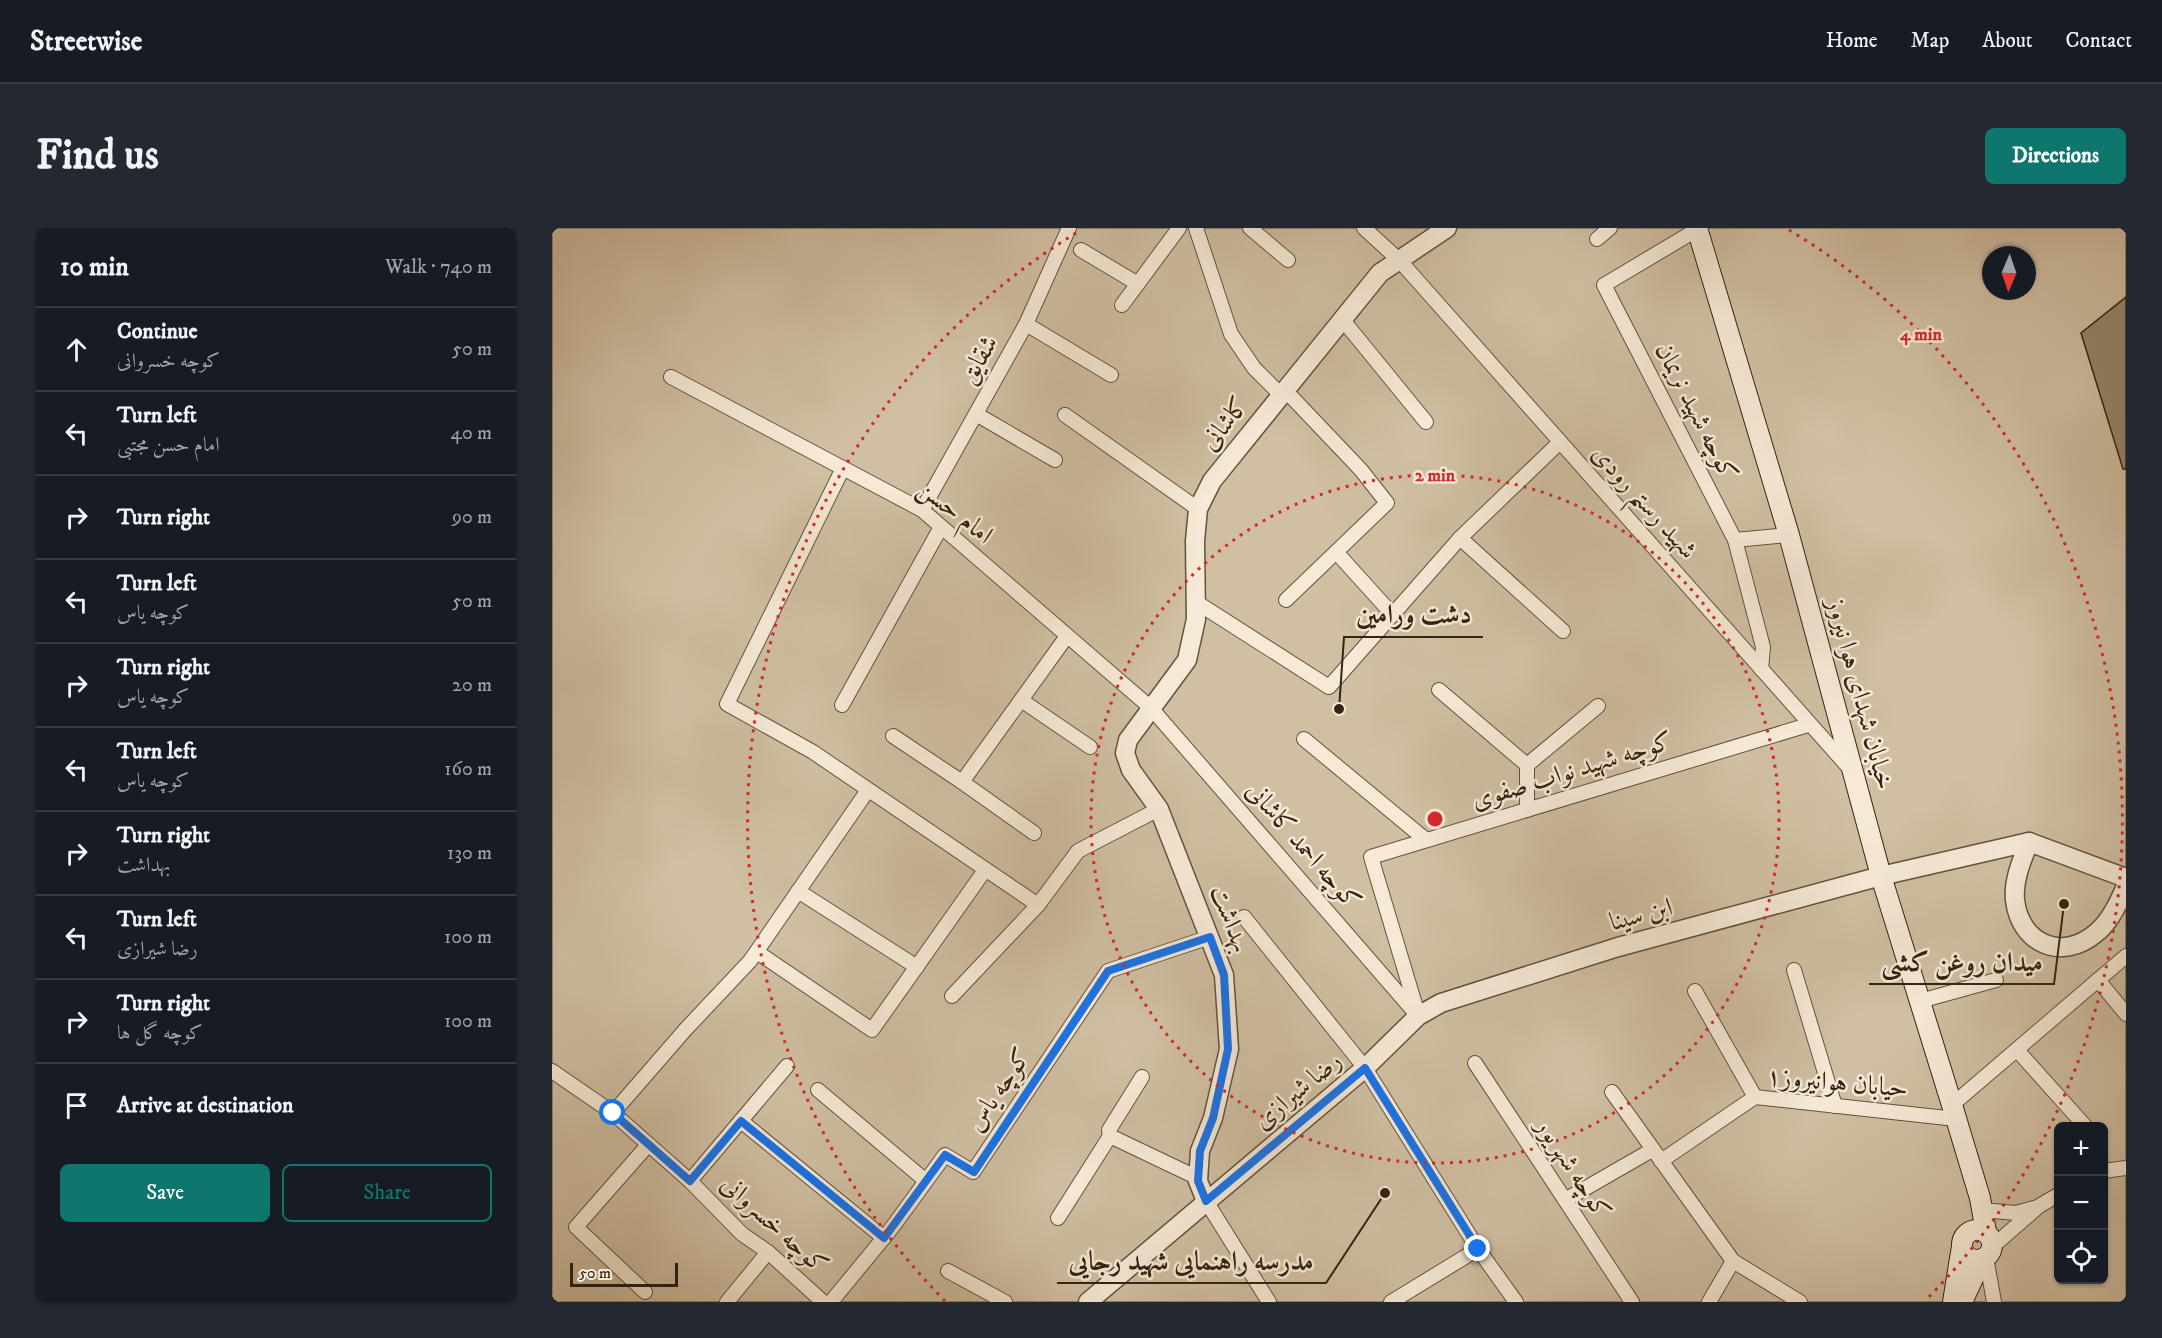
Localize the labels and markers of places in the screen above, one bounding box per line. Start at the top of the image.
callout: دشت ورامین [1344,592,1483,637]
centre of rings [1425,809,1445,829]
callout: میدان روغن کشی [1869,939,2054,984]
callout: مدرسه راهنمایی شهید رجایی [1057,1238,1326,1283]

